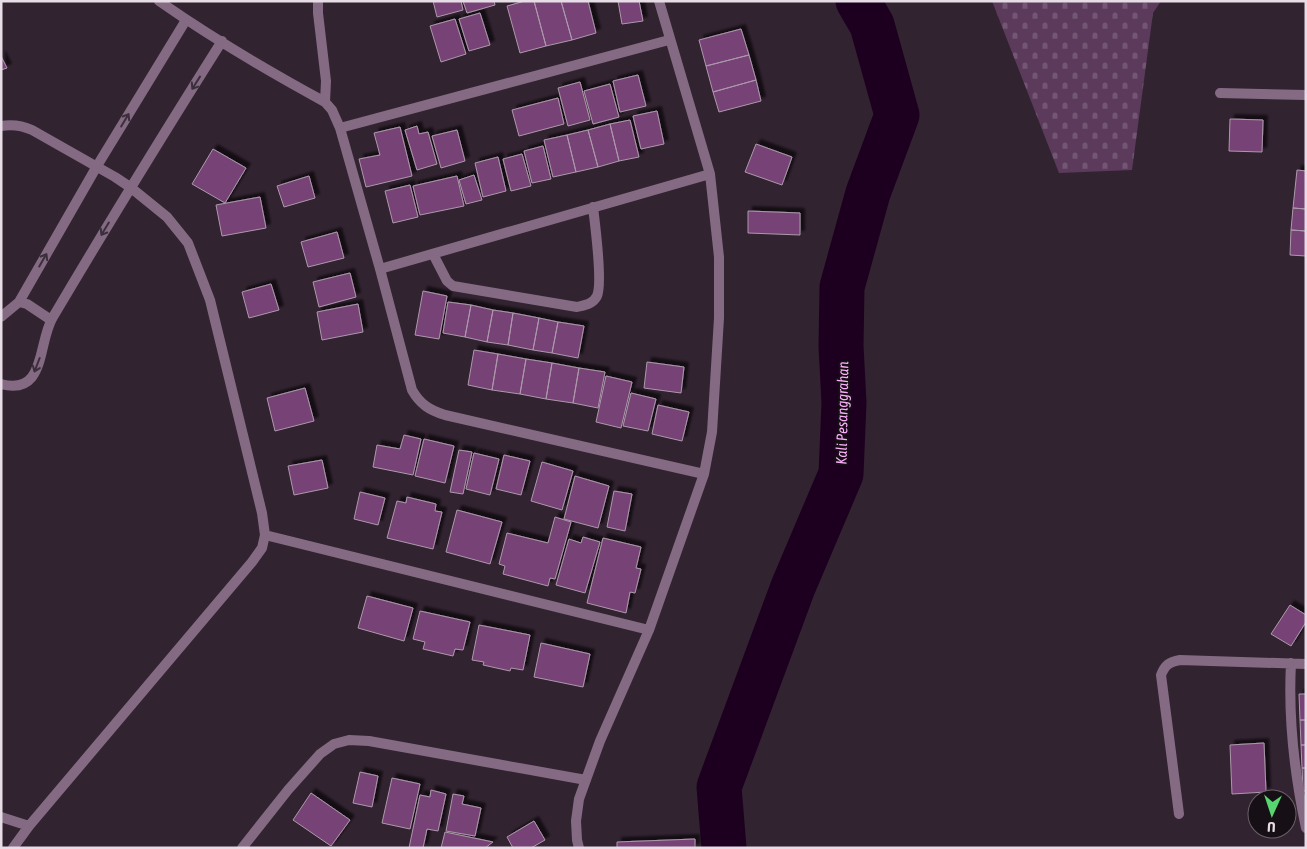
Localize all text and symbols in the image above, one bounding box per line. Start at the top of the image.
one-way arrow [190,75,200,89]
one-way arrow [121,113,131,127]
one-way arrow [100,221,110,235]
one-way arrow [39,253,49,268]
one-way arrow [32,357,41,373]
water label: Kali Pesanggrahan [833,361,851,465]
north arrow [1247,789,1297,839]
text: U [1267,819,1276,835]

